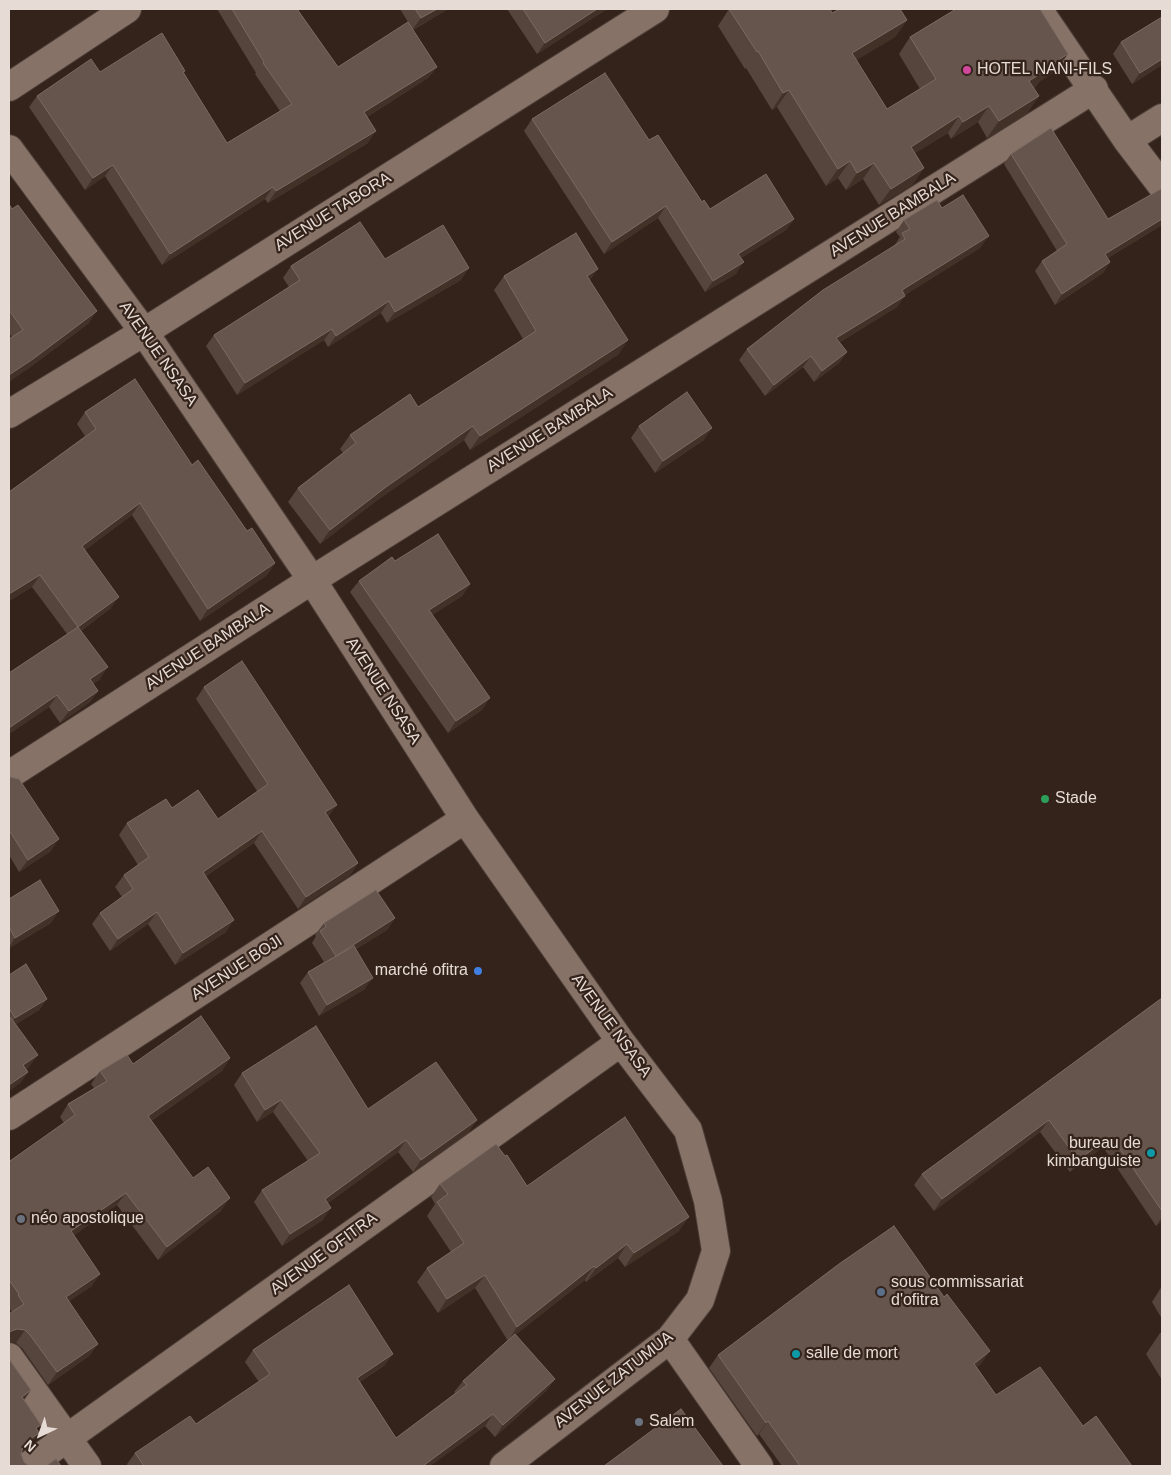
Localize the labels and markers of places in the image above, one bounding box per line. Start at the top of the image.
place label: HOTEL NANI-FILS [977,60,1112,80]
marker: HOTEL NANI-FILS [961,64,973,76]
place label: Stade [1055,789,1097,809]
marker: Stade [1039,793,1051,805]
place label: marché ofitra [375,961,468,981]
marker: marché ofitra [472,965,484,977]
place label: bureau de kimbanguiste [1047,1134,1141,1172]
marker: bureau de kimbanguiste [1145,1147,1157,1159]
place label: néo apostolique [31,1209,144,1229]
marker: néo apostolique [15,1213,27,1225]
place label: sous commissariat d'ofitra [891,1273,1023,1311]
marker: sous commissariat d'ofitra [875,1286,887,1298]
place label: salle de mort [806,1344,898,1364]
marker: salle de mort [790,1348,802,1360]
place label: Salem [649,1412,694,1432]
marker: Salem [633,1416,645,1428]

